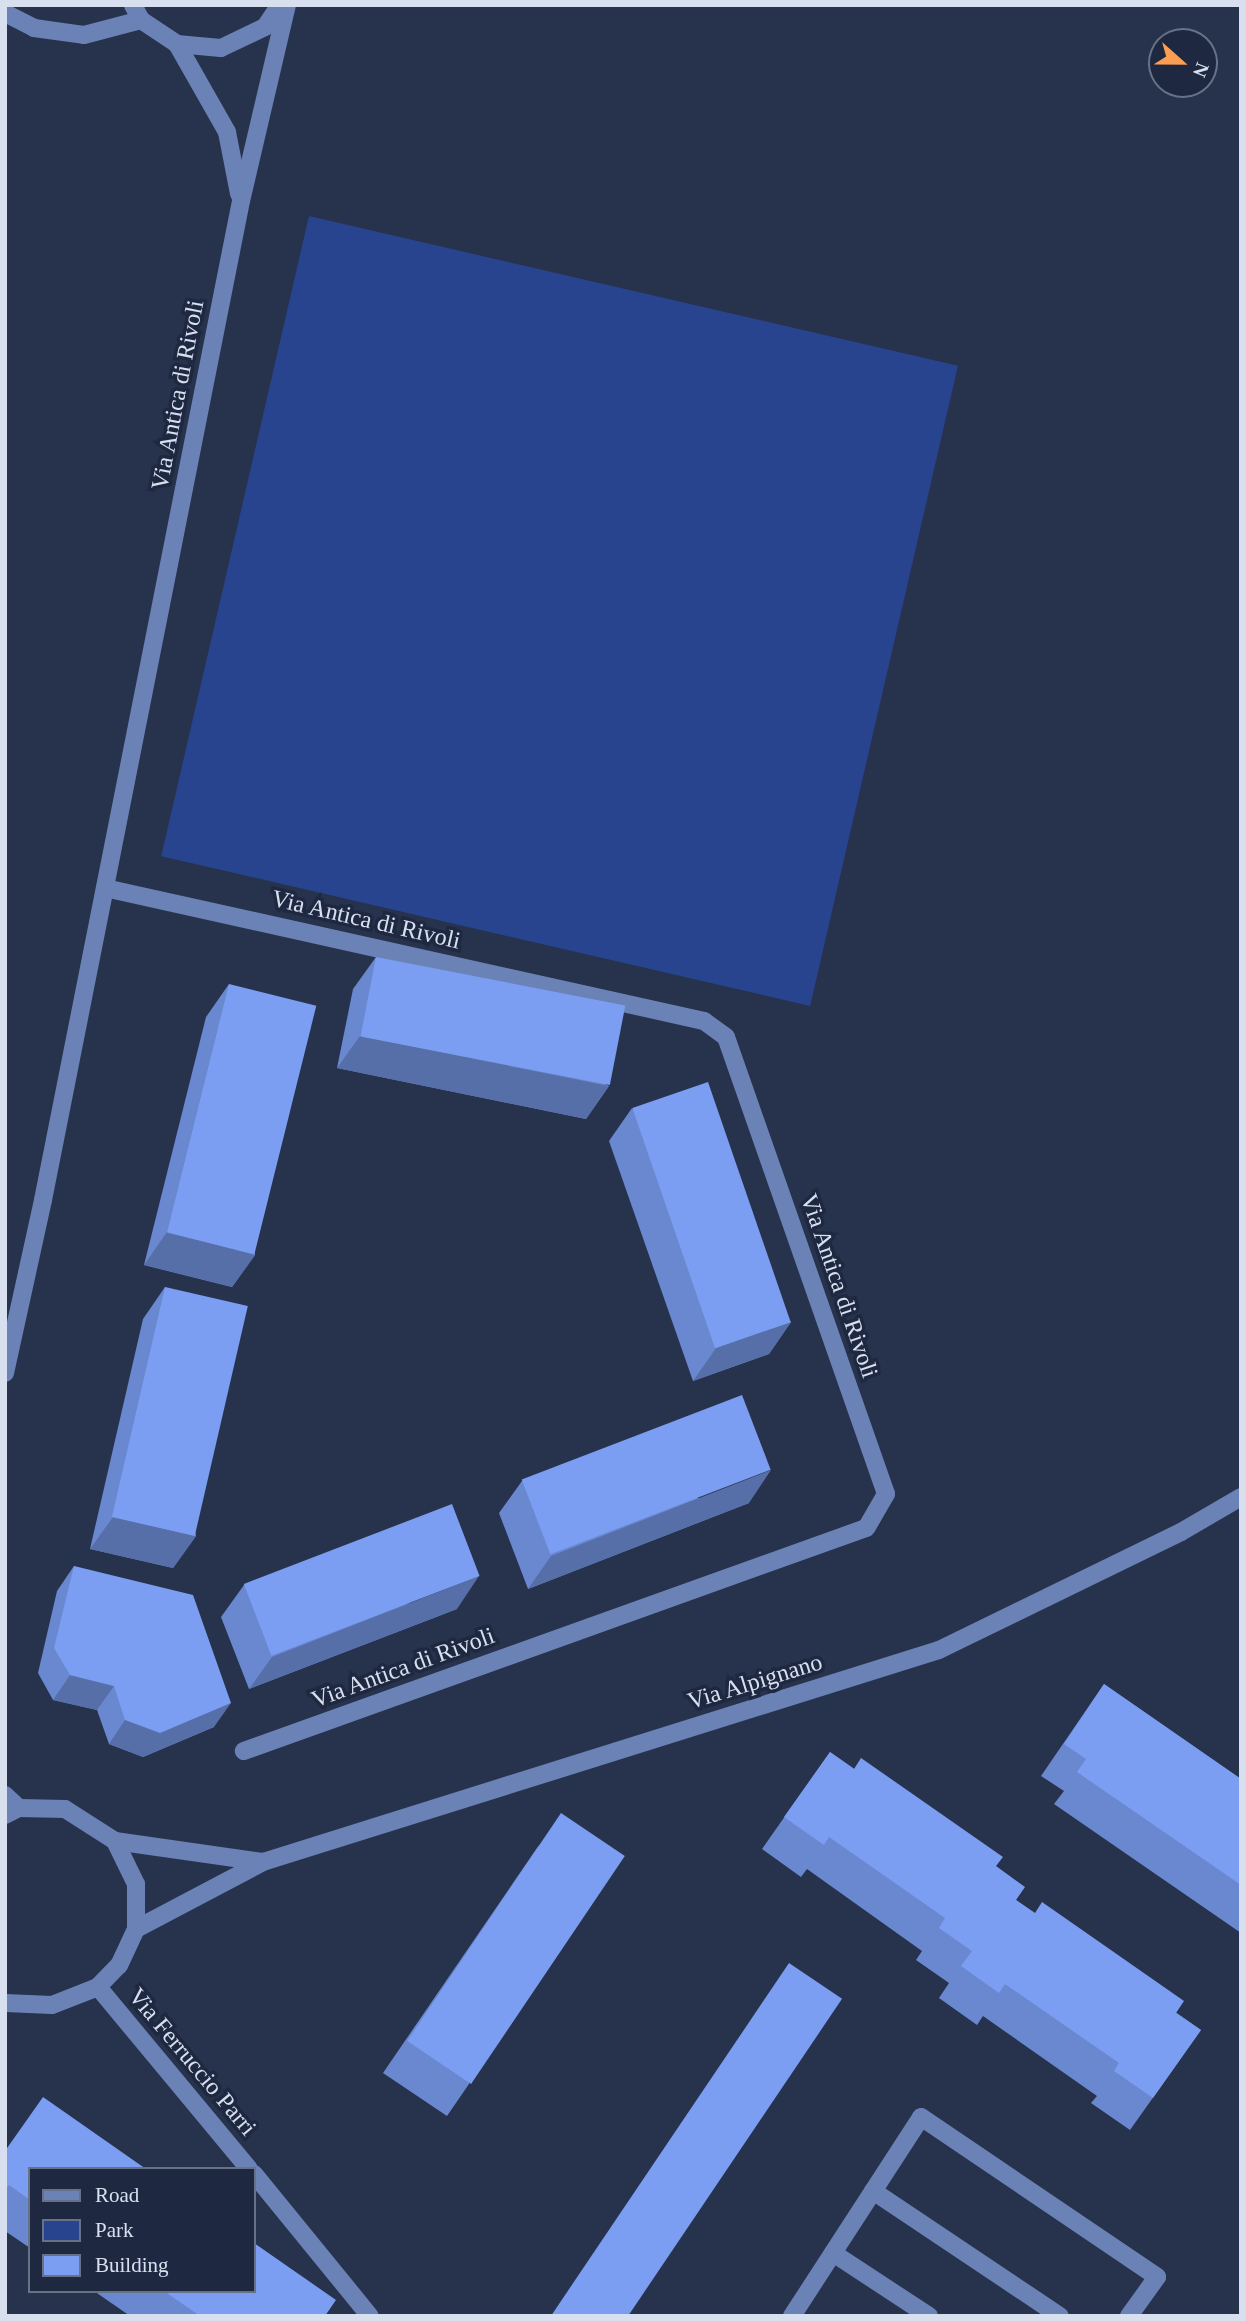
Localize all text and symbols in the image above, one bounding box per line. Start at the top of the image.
north arrow [1148,28,1218,98]
text: N [1189,60,1213,80]
street label: Via Antica di Rivoli [145,297,211,493]
street label: Via Antica di Rivoli [268,884,464,956]
street label: Via Antica di Rivoli [794,1190,884,1382]
street label: Via Antica di Rivoli [307,1621,499,1715]
street label: Via Alpignano [684,1648,826,1716]
street label: Via Ferruccio Parri [122,1982,262,2142]
legend [28,2167,256,2293]
text: Road [95,2183,139,2207]
text: Park [95,2218,134,2242]
text: Building [95,2253,169,2277]

